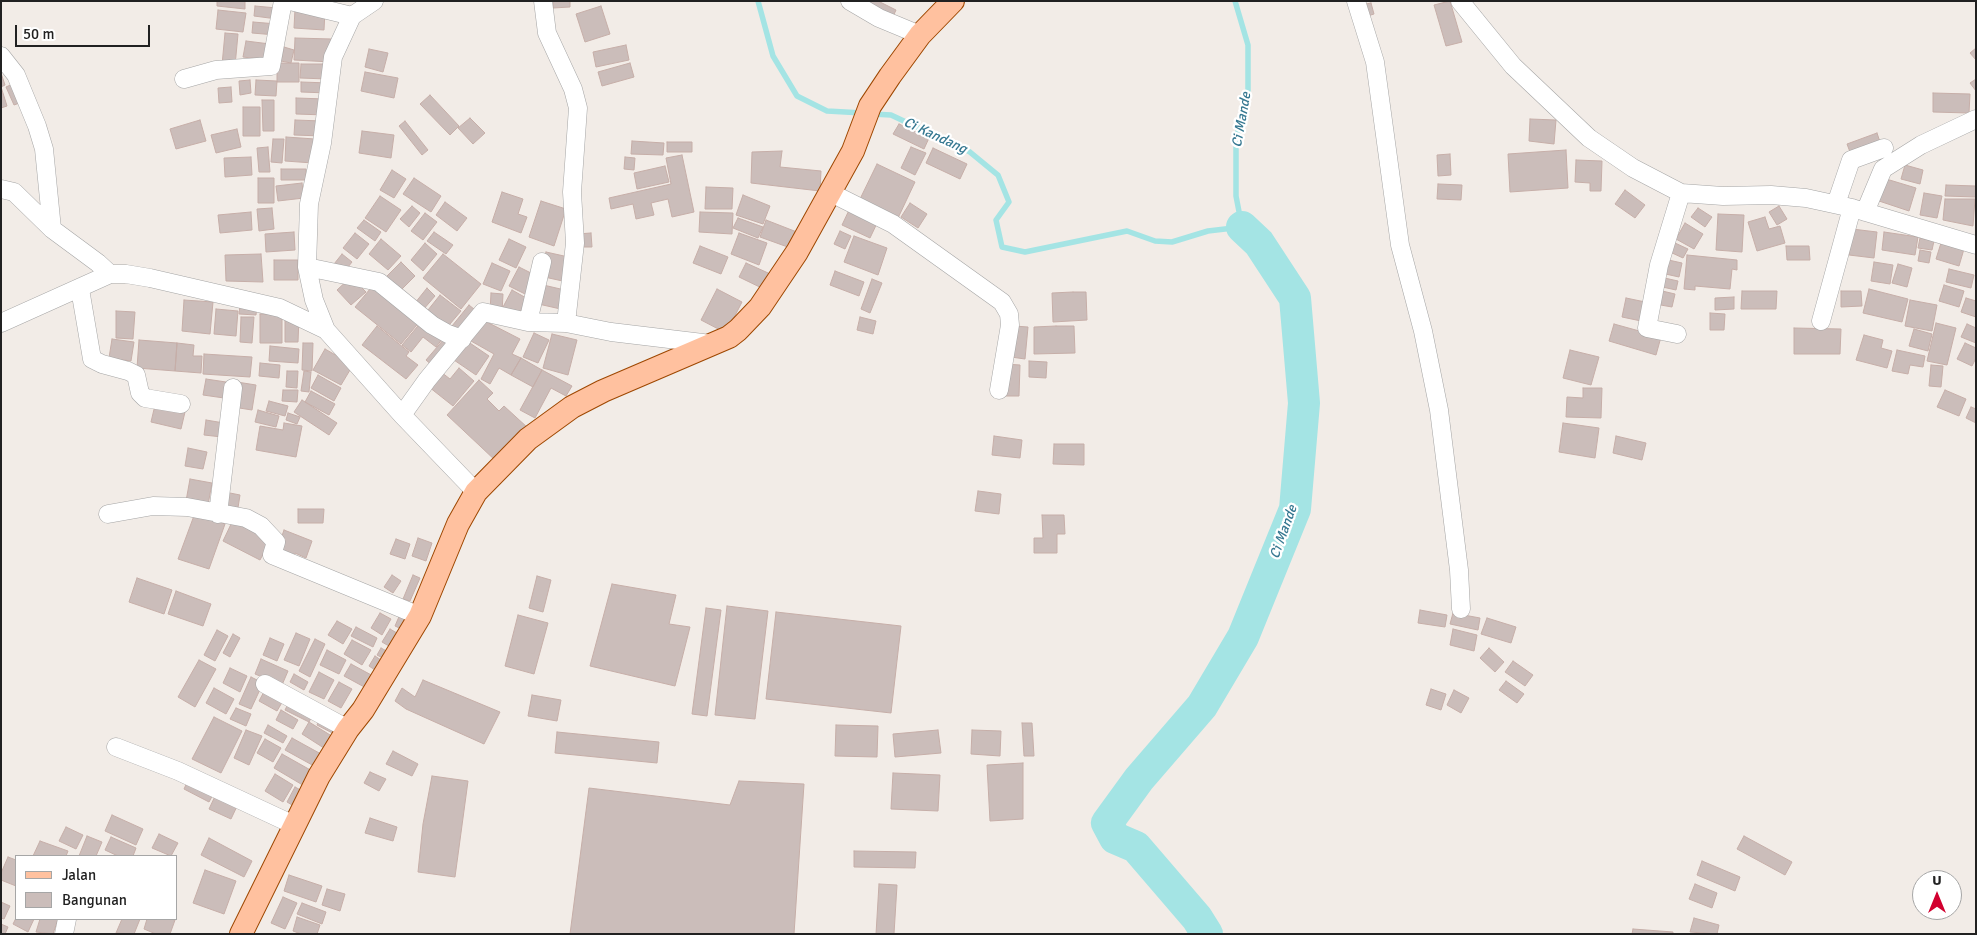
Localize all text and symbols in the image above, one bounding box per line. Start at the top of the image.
scale bar [18,15,152,47]
text: 50 m [23,25,54,43]
water label: Ci Mande [1229,91,1255,149]
water label: Ci Kandang [901,114,969,158]
water label: Ci Mande [1267,503,1301,561]
legend [15,855,178,920]
text: Jalan [62,866,96,884]
north arrow [1912,870,1962,920]
text: U [1932,872,1942,889]
text: Bangunan [62,891,127,909]

